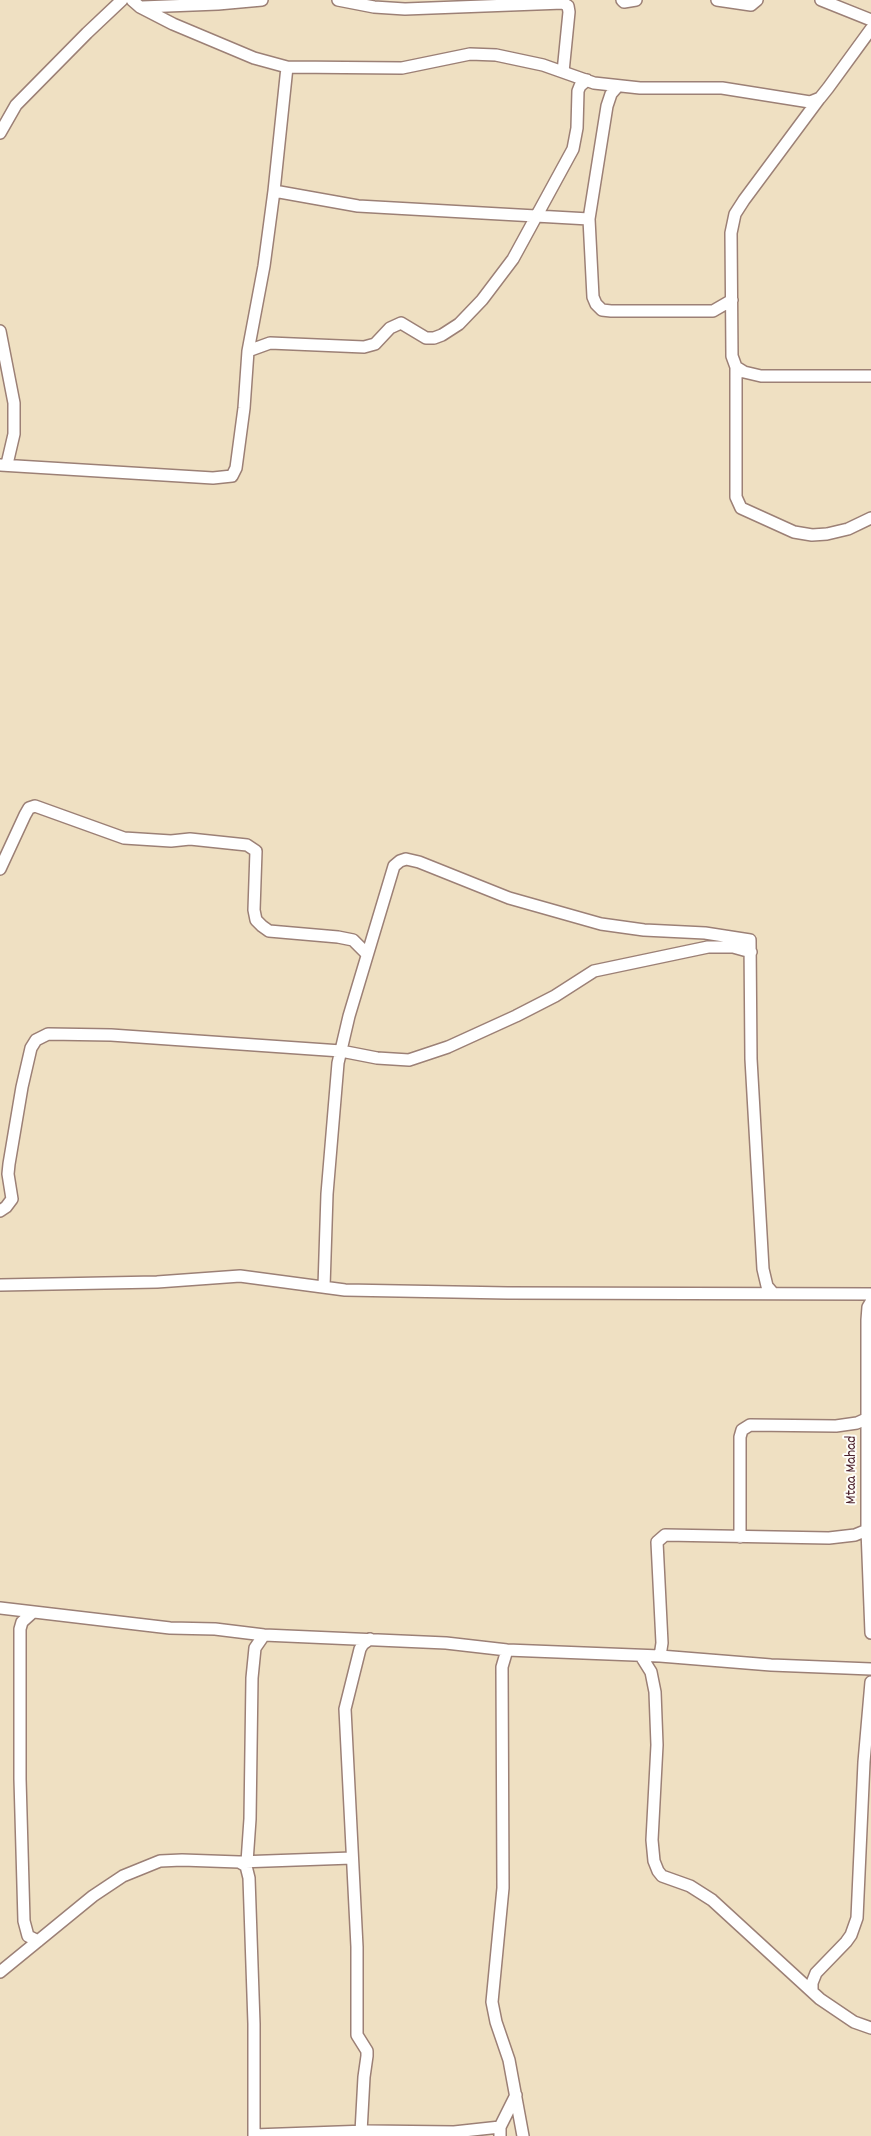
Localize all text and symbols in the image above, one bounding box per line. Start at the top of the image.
street label: Mtaa Mahad [844,1436,862,1504]

